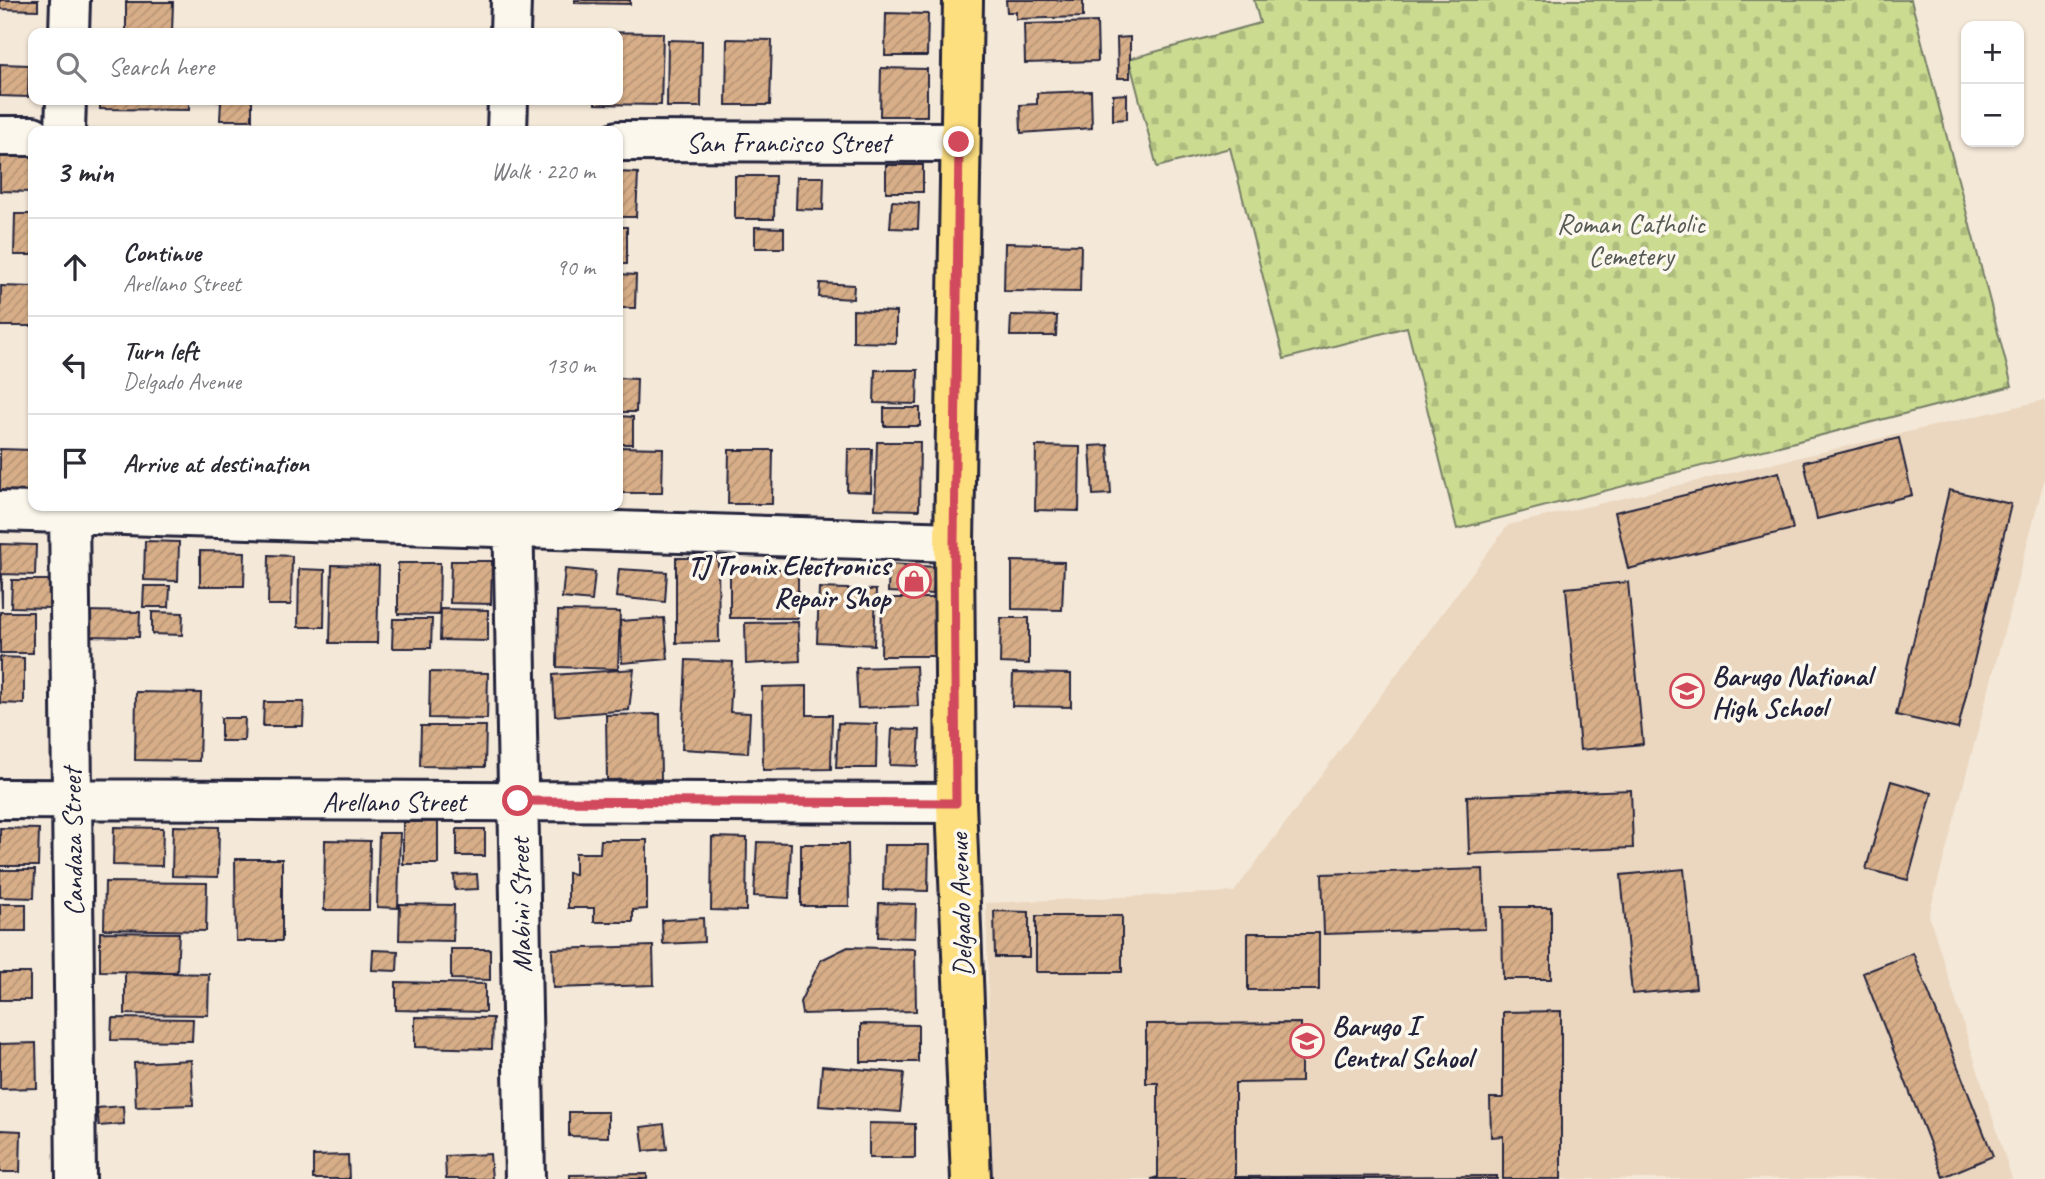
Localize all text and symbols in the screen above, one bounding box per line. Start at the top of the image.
map controls [1961,21,2024,147]
button: + [1961,21,2024,84]
search box [28,28,623,105]
icon: search [52,48,90,86]
text: Search here [108,50,214,83]
button: − [1961,84,2024,147]
street label: San Francisco Street [686,125,894,160]
route end [943,126,974,157]
text: 3 min [56,153,113,191]
text: Walk · 220 m [491,157,595,186]
park label: Roman Catholic Cemetery [1557,206,1707,273]
text: Continue [123,236,201,269]
icon: ahead [56,248,94,286]
text: 90 m [556,253,595,282]
text: Arellano Street [123,269,241,298]
text: Turn left [123,334,198,367]
icon: left [56,346,94,384]
text: 130 m [546,351,595,380]
text: Delgado Avenue [123,367,241,396]
icon: arrive [56,444,94,482]
text: Arrive at destination [123,447,309,480]
place label: TJ Tronix Electronics Repair Shop [688,548,893,615]
shop icon: TJ Tronix Electronics Repair Shop [895,562,933,600]
place label: Barugo National High School [1712,658,1877,725]
school or university icon: Barugo National High School [1668,672,1706,710]
street label: Candaza Street [54,764,91,916]
street label: Arellano Street [322,784,468,819]
route start [502,785,533,816]
street label: Delgado Avenue [940,831,980,977]
street label: Mabini Street [502,835,539,973]
place label: Barugo I Central School [1332,1008,1478,1075]
school or university icon: Barugo I Central School [1288,1022,1326,1060]

